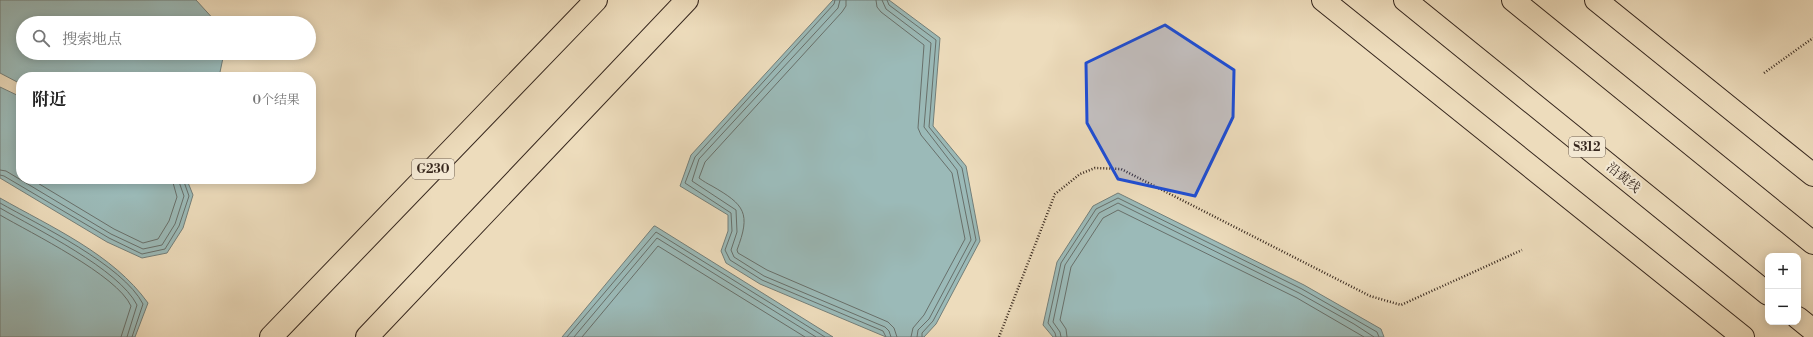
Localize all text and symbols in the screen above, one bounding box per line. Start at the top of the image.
search box [16,16,316,60]
icon: search [30,27,52,49]
text: 搜索地点 [62,30,122,49]
text: 附近 [32,89,66,111]
text: 0个结果 [252,92,300,108]
road number: S312 [1569,137,1605,157]
road number: G230 [412,159,454,179]
street label: 沿黄线 [1603,159,1644,196]
map controls [1765,253,1801,325]
button: + [1765,253,1801,289]
button: − [1765,289,1801,325]

